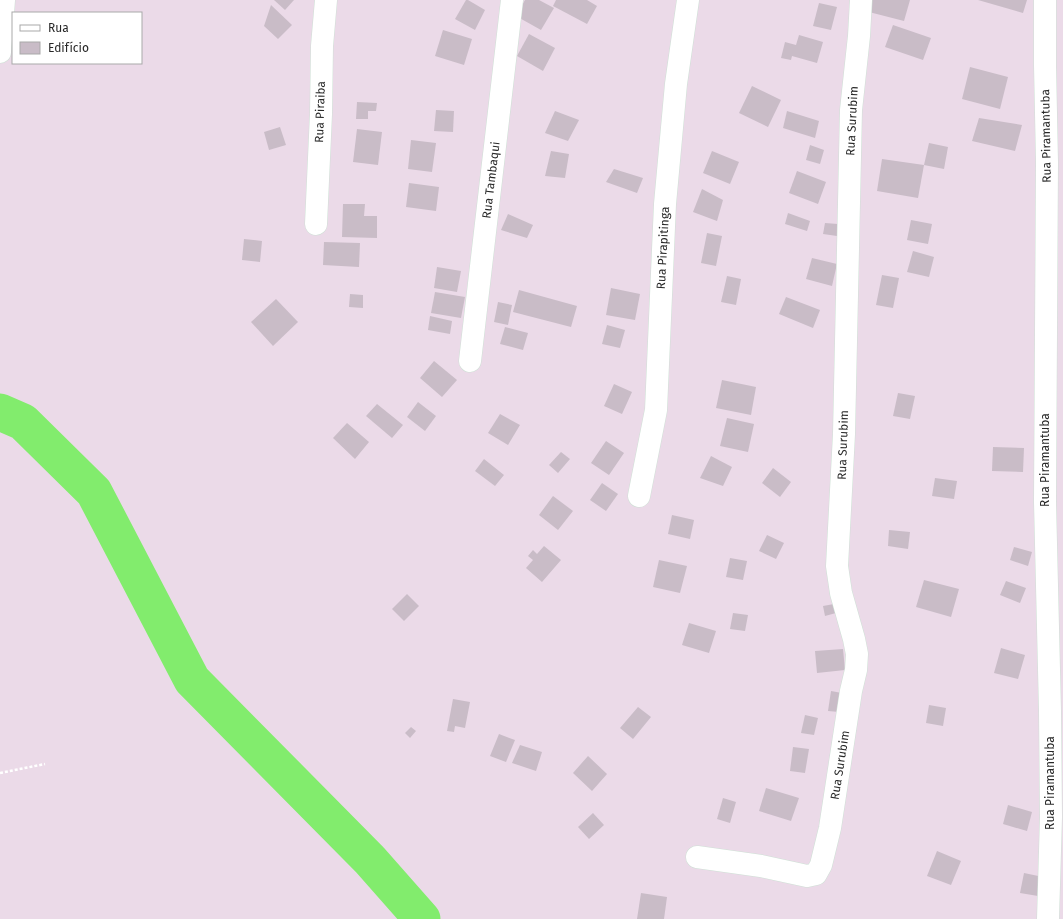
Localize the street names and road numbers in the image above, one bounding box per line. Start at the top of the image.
street label: Rua Piraiba [312,81,328,143]
street label: Rua Surubim [843,86,861,156]
street label: Rua Piramantuba [1038,89,1054,183]
street label: Rua Tambaqui [479,141,503,219]
street label: Rua Pirapitinga [654,206,672,290]
street label: Rua Surubim [835,410,851,480]
street label: Rua Piramantuba [1038,413,1052,507]
street label: Rua Surubim [828,729,852,801]
street label: Rua Piramantuba [1043,736,1057,830]

